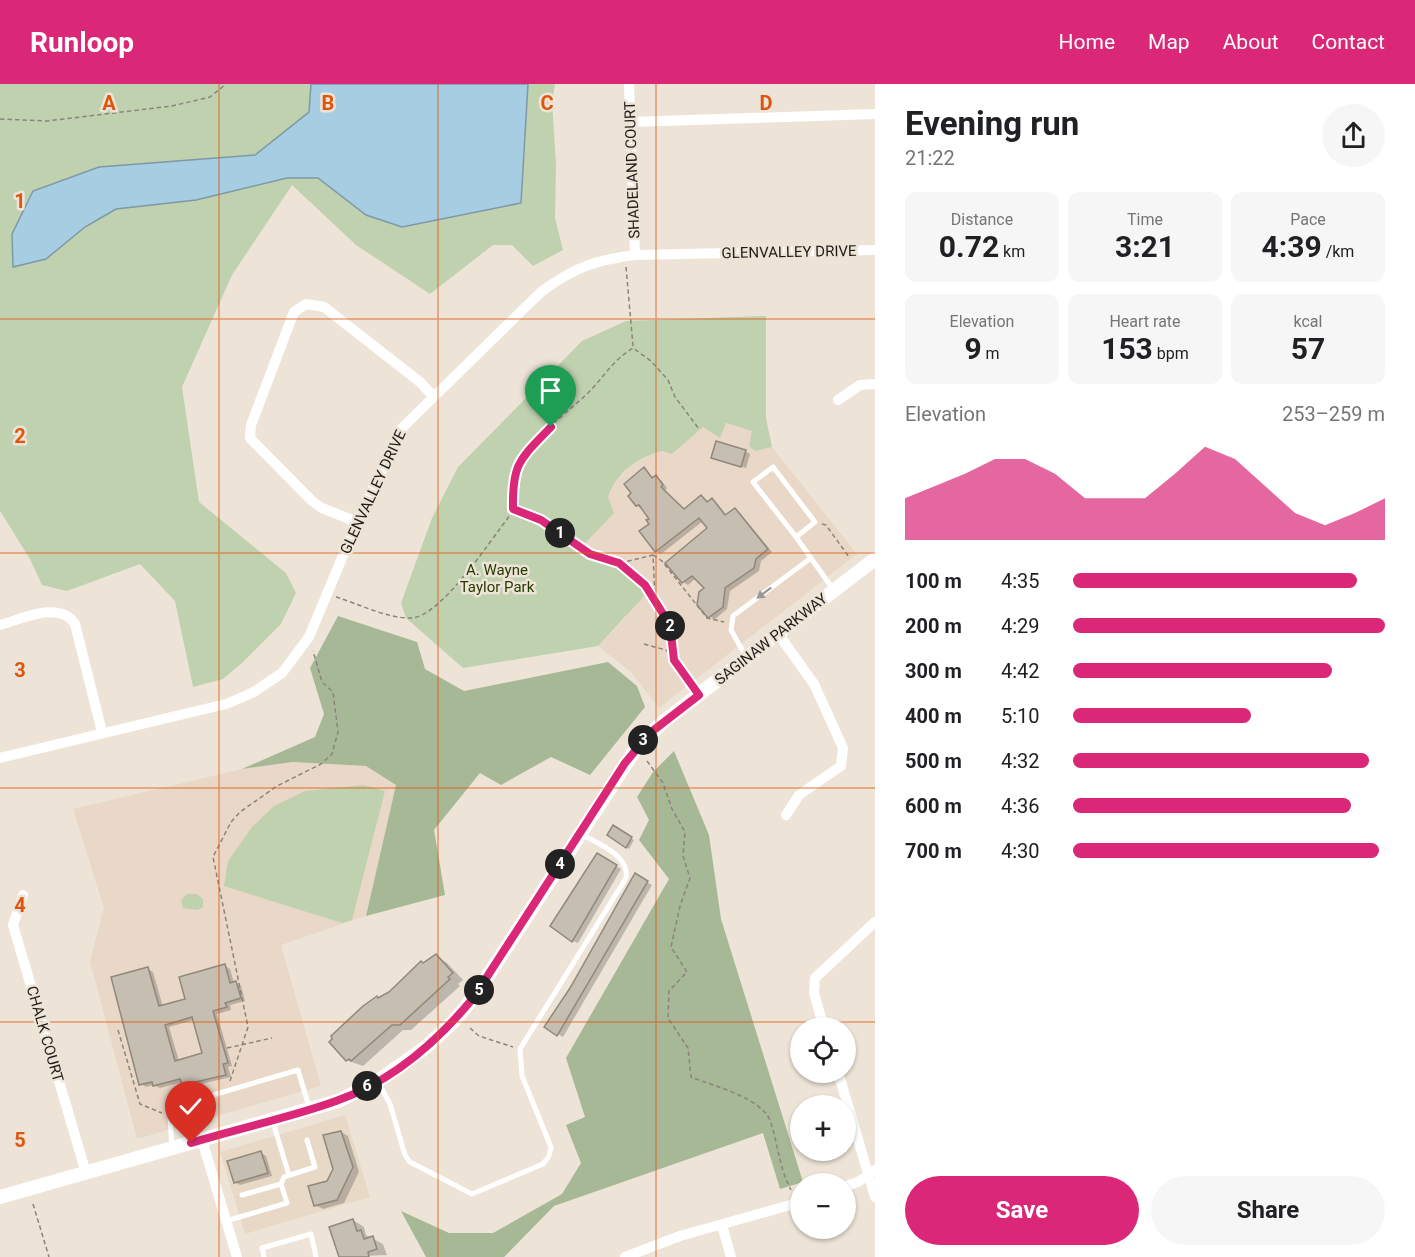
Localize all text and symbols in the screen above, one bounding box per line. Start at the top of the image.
text: Runloop [30,26,134,59]
text: Home [1059,30,1115,54]
text: Map [1148,30,1190,54]
text: About [1223,30,1279,54]
text: Contact [1312,30,1385,54]
text: A [102,91,116,115]
text: B [322,91,334,115]
text: C [540,91,554,115]
text: D [760,91,773,115]
street label: SHADELAND COURT [621,101,643,239]
text: Evening run [905,104,1079,143]
button: share [1322,104,1385,167]
text: 21:22 [905,146,955,170]
text: 1 [14,189,26,213]
text: Distance [951,210,1013,229]
text: Time [1127,210,1163,229]
text: Pace [1290,210,1326,229]
text: 0.72 [939,229,999,264]
text: 3:21 [1115,229,1175,264]
text: 4:39 [1262,229,1322,264]
street label: GLENVALLEY DRIVE [721,242,857,262]
text: km [999,242,1025,261]
text: /km [1322,242,1354,261]
text: Elevation [950,312,1014,331]
text: Heart rate [1109,312,1181,331]
text: kcal [1294,312,1322,331]
text: 9 [964,331,982,366]
text: 153 [1101,331,1153,366]
text: 57 [1291,331,1325,366]
text: m [982,344,1000,363]
text: bpm [1153,344,1189,363]
pin [525,365,576,427]
icon: arrive [534,374,567,407]
text: Elevation [905,402,986,426]
text: 253–259 m [1282,402,1385,426]
text: 2 [14,424,26,448]
street label: GLENVALLEY DRIVE [336,427,410,557]
pin: 1 [545,518,575,548]
text: 1 [555,523,565,542]
park label: A. Wayne Taylor Park [460,561,535,596]
text: 100 m [905,569,962,593]
text: 4:35 [1001,569,1040,593]
one-way arrow [756,586,771,598]
street label: SAGINAW PARKWAY [711,589,831,689]
pin: 2 [655,611,685,641]
text: 200 m [905,614,962,638]
text: 4:29 [1001,614,1040,638]
text: 2 [665,616,675,635]
text: 3 [14,658,26,682]
text: 300 m [905,659,962,683]
text: 4:42 [1001,659,1040,683]
text: 400 m [905,704,962,728]
text: 5:10 [1001,704,1040,728]
pin: 3 [628,725,658,755]
text: 3 [638,730,648,749]
text: 500 m [905,749,962,773]
text: 4:32 [1001,749,1040,773]
text: 600 m [905,794,962,818]
text: 4:36 [1001,794,1040,818]
text: 700 m [905,839,962,863]
text: 4:30 [1001,839,1040,863]
pin: 4 [545,849,575,879]
text: 4 [555,854,565,873]
text: 4 [14,893,26,917]
pin: 5 [464,975,494,1005]
text: 5 [474,980,484,999]
street label: CHALK COURT [23,984,67,1084]
map controls [790,1017,856,1239]
button: locate [790,1017,856,1083]
pin: 6 [352,1071,382,1101]
text: 6 [362,1076,372,1095]
pin [165,1081,216,1143]
icon: check [174,1090,207,1123]
button: + [790,1095,856,1161]
text: 5 [14,1128,26,1152]
button: − [790,1173,856,1239]
button: Save [905,1176,1139,1245]
button: Share [1151,1176,1385,1245]

